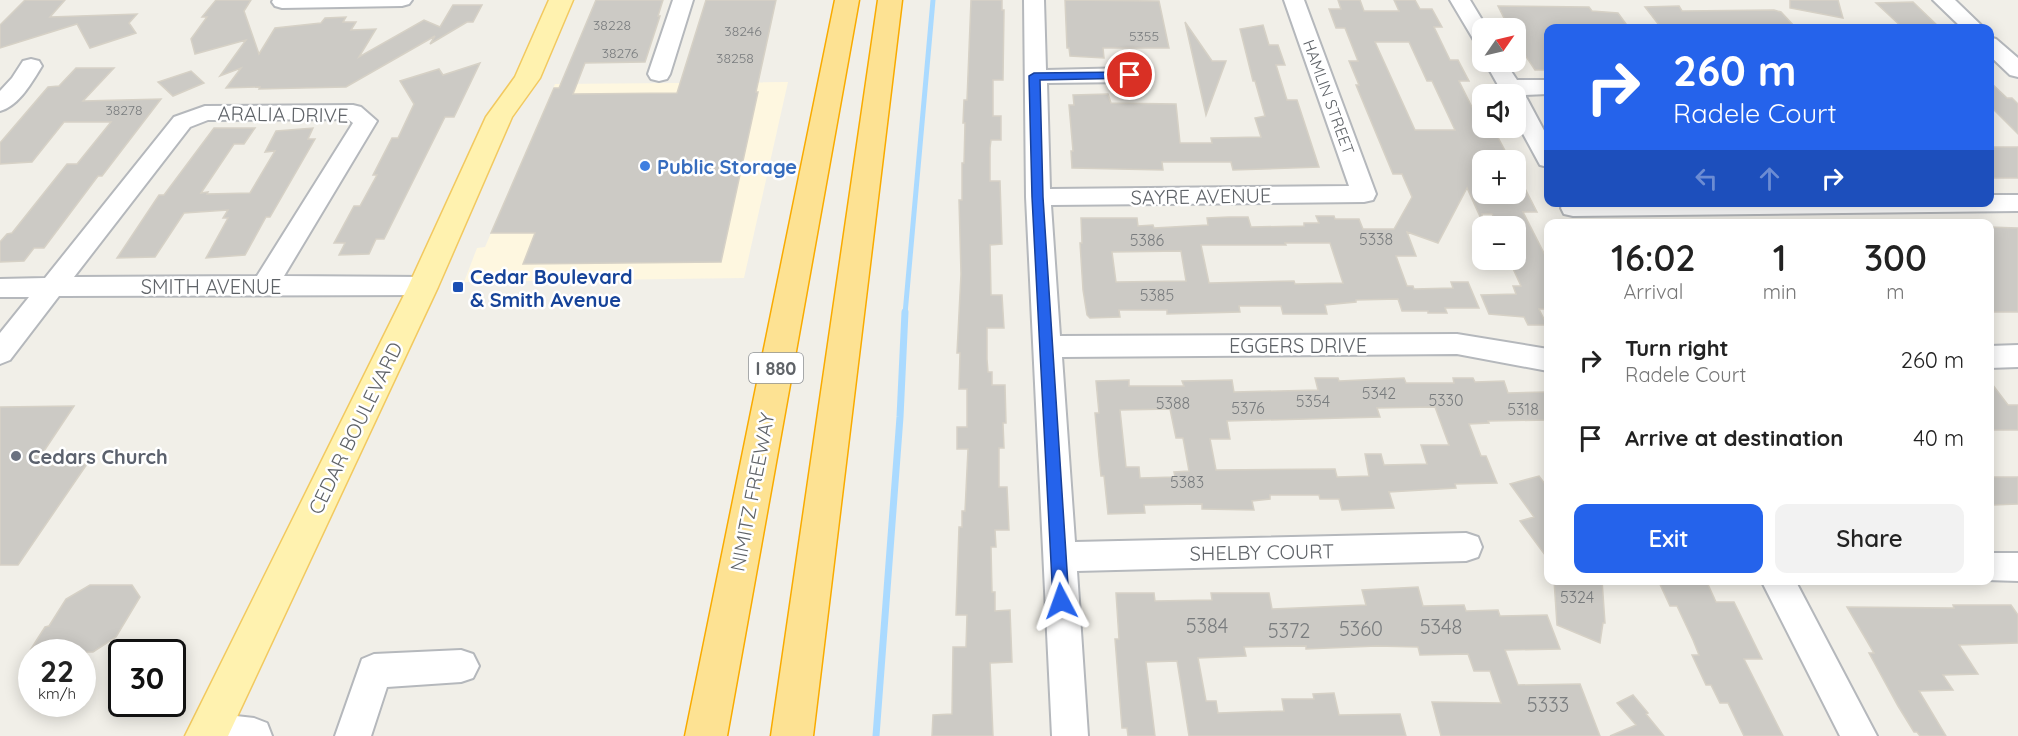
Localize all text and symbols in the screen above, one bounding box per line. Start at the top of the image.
house number: 38228 [593,16,631,34]
north arrow [1472,18,1526,72]
map controls [1472,18,1526,270]
house number: 38246 [724,22,762,40]
house number: 5355 [1129,27,1159,45]
street label: HAMLIN STREET [1299,37,1359,158]
house number: 38276 [602,44,639,62]
text: 260 m [1673,44,1796,97]
icon: right [1574,48,1652,126]
house number: 38258 [716,49,754,67]
pin [1104,49,1155,100]
icon: arrive [1113,58,1146,91]
button: sound [1472,84,1526,138]
text: Radele Court [1673,96,1837,130]
street label: ARALIA DRIVE [217,100,349,128]
house number: 38278 [105,101,143,119]
button: + [1472,150,1526,204]
place label: Public Storage [657,154,797,179]
marker: Public Storage [638,159,652,173]
icon: left [1690,162,1723,195]
icon: ahead [1753,162,1786,195]
icon: right [1816,162,1849,195]
street label: SAYRE AVENUE [1130,182,1272,210]
button: − [1472,216,1526,270]
house number: 5338 [1359,229,1393,249]
house number: 5386 [1130,230,1165,250]
text: 16:02 [1611,235,1696,280]
text: 1 [1773,235,1787,280]
text: 300 [1864,235,1927,280]
place label: Cedar Boulevard & Smith Avenue [470,264,633,312]
street label: SMITH AVENUE [141,274,281,299]
text: Arrival [1623,279,1683,304]
text: min [1763,279,1797,304]
text: m [1886,279,1905,304]
marker: Cedar Boulevard & Smith Avenue [451,280,465,294]
house number: 5385 [1140,285,1174,305]
street label: EGGERS DRIVE [1229,333,1367,358]
text: Turn right [1625,334,1729,362]
street label: CEDAR BOULEVARD [302,338,408,518]
icon: right [1574,344,1607,377]
text: 260 m [1901,346,1964,374]
road number: I 880 [749,353,803,383]
text: Radele Court [1625,362,1746,387]
house number: 5342 [1362,383,1396,403]
house number: 5330 [1428,390,1464,410]
house number: 5354 [1296,391,1330,411]
house number: 5388 [1156,393,1190,413]
house number: 5376 [1231,398,1265,418]
house number: 5318 [1507,399,1539,419]
street label: NIMITZ FREEWAY [724,411,780,573]
icon: arrive [1574,422,1607,455]
text: Arrive at destination [1625,424,1843,452]
text: 40 m [1913,424,1964,452]
place label: Cedars Church [28,444,168,469]
marker: Cedars Church [9,449,23,463]
house number: 5383 [1170,472,1204,492]
button: Exit [1574,504,1763,573]
button: Share [1775,504,1964,573]
street label: SHELBY COURT [1189,538,1335,566]
position arrow [1029,569,1093,633]
house number: 5324 [1560,587,1594,607]
house number: 5384 [1186,613,1228,638]
house number: 5348 [1420,614,1462,639]
house number: 5360 [1339,616,1383,641]
house number: 5372 [1268,618,1310,643]
speed limit sign: 30 [108,639,186,717]
text: 22 [40,652,74,690]
text: km/h [38,684,76,703]
house number: 5333 [1527,692,1569,717]

